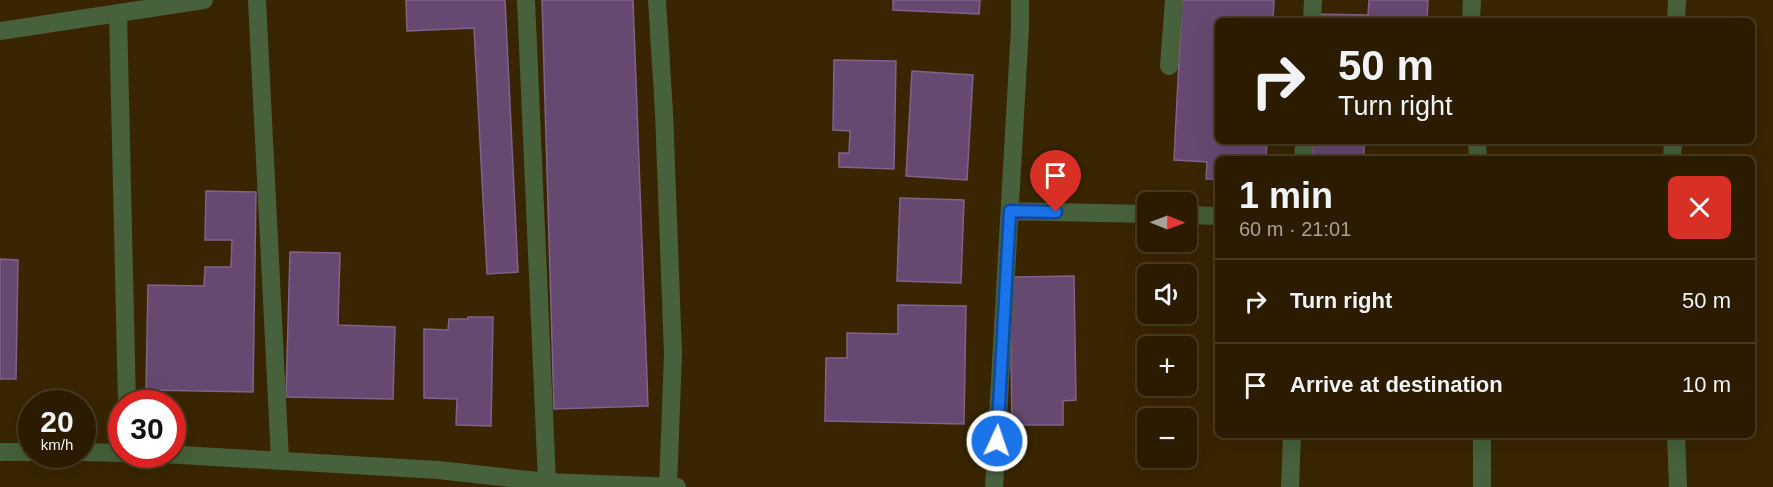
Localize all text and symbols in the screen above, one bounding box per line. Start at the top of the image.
icon: right [1239,42,1317,120]
text: 50 m [1338,42,1434,89]
text: Turn right [1338,91,1453,121]
pin [1030,150,1081,212]
icon: arrive [1039,159,1072,192]
text: 1 min [1239,175,1333,216]
button: close [1668,176,1731,239]
north arrow [1137,192,1197,252]
map controls [1137,192,1197,468]
text: 60 m · 21:01 [1239,218,1351,240]
button: sound [1137,264,1197,324]
icon: right [1239,285,1272,318]
text: Turn right [1290,288,1392,313]
text: 50 m [1682,288,1731,313]
button: + [1137,336,1197,396]
icon: arrive [1239,369,1272,402]
text: Arrive at destination [1290,372,1503,397]
text: 10 m [1682,372,1731,397]
speed limit sign: 30 [108,390,186,468]
text: 20 [40,405,74,438]
button: − [1137,408,1197,468]
position arrow [965,409,1029,473]
text: km/h [41,436,73,453]

